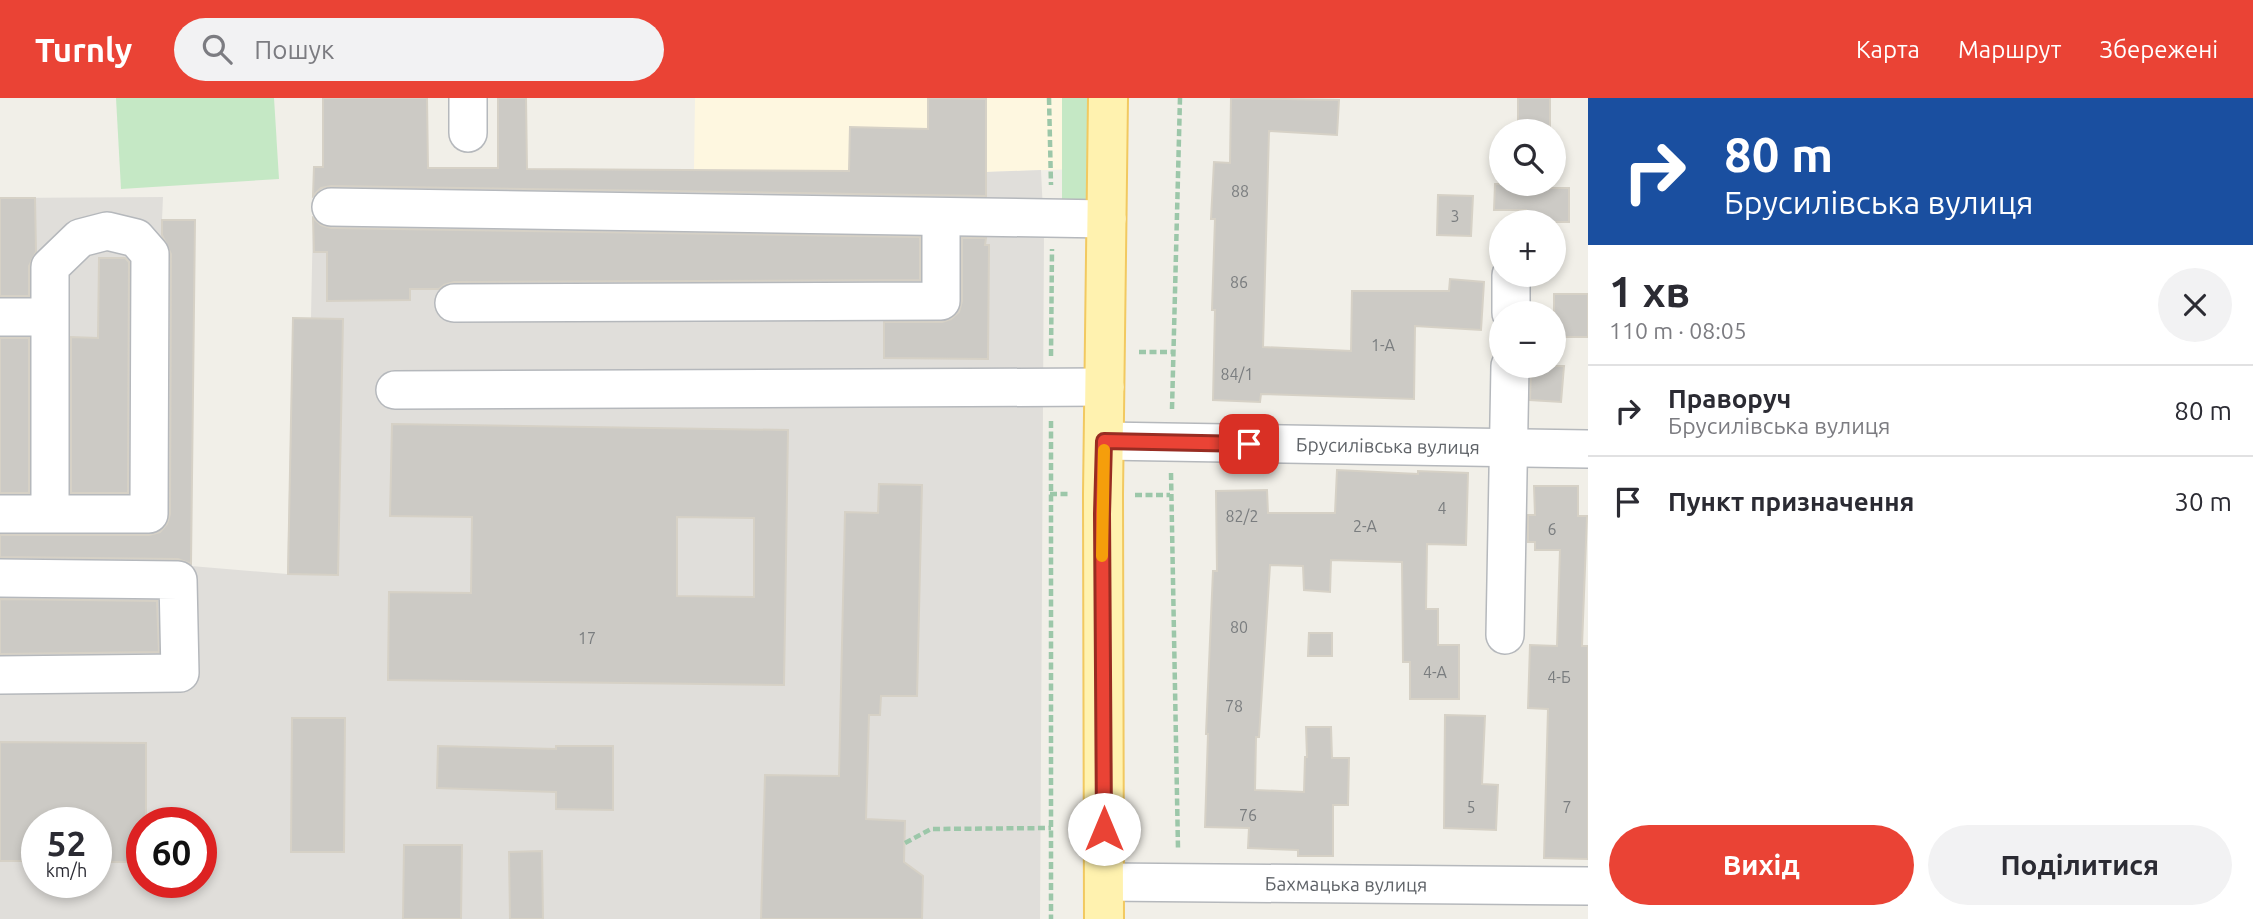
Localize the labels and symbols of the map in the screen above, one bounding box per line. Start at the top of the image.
house number: 88 [1231,182,1249,200]
house number: 3 [1450,207,1460,225]
house number: 86 [1230,273,1248,291]
house number: 1-А [1371,336,1396,354]
house number: 84/1 [1221,365,1253,383]
pin [1219,414,1279,474]
street label: Брусилівська вулиця [1296,433,1480,458]
house number: 4 [1437,499,1447,517]
house number: 82/2 [1226,507,1258,525]
house number: 2-А [1353,517,1378,535]
house number: 6 [1547,520,1557,538]
house number: 80 [1230,618,1248,636]
house number: 17 [578,629,596,647]
house number: 4-А [1423,663,1448,681]
house number: 4-Б [1547,668,1571,686]
house number: 78 [1225,697,1243,715]
position arrow [1067,792,1141,866]
house number: 5 [1466,798,1476,816]
house number: 7 [1562,798,1572,816]
house number: 76 [1239,806,1257,824]
speed limit sign: 60 [126,807,217,898]
street label: Бахмацька вулиця [1265,872,1427,896]

